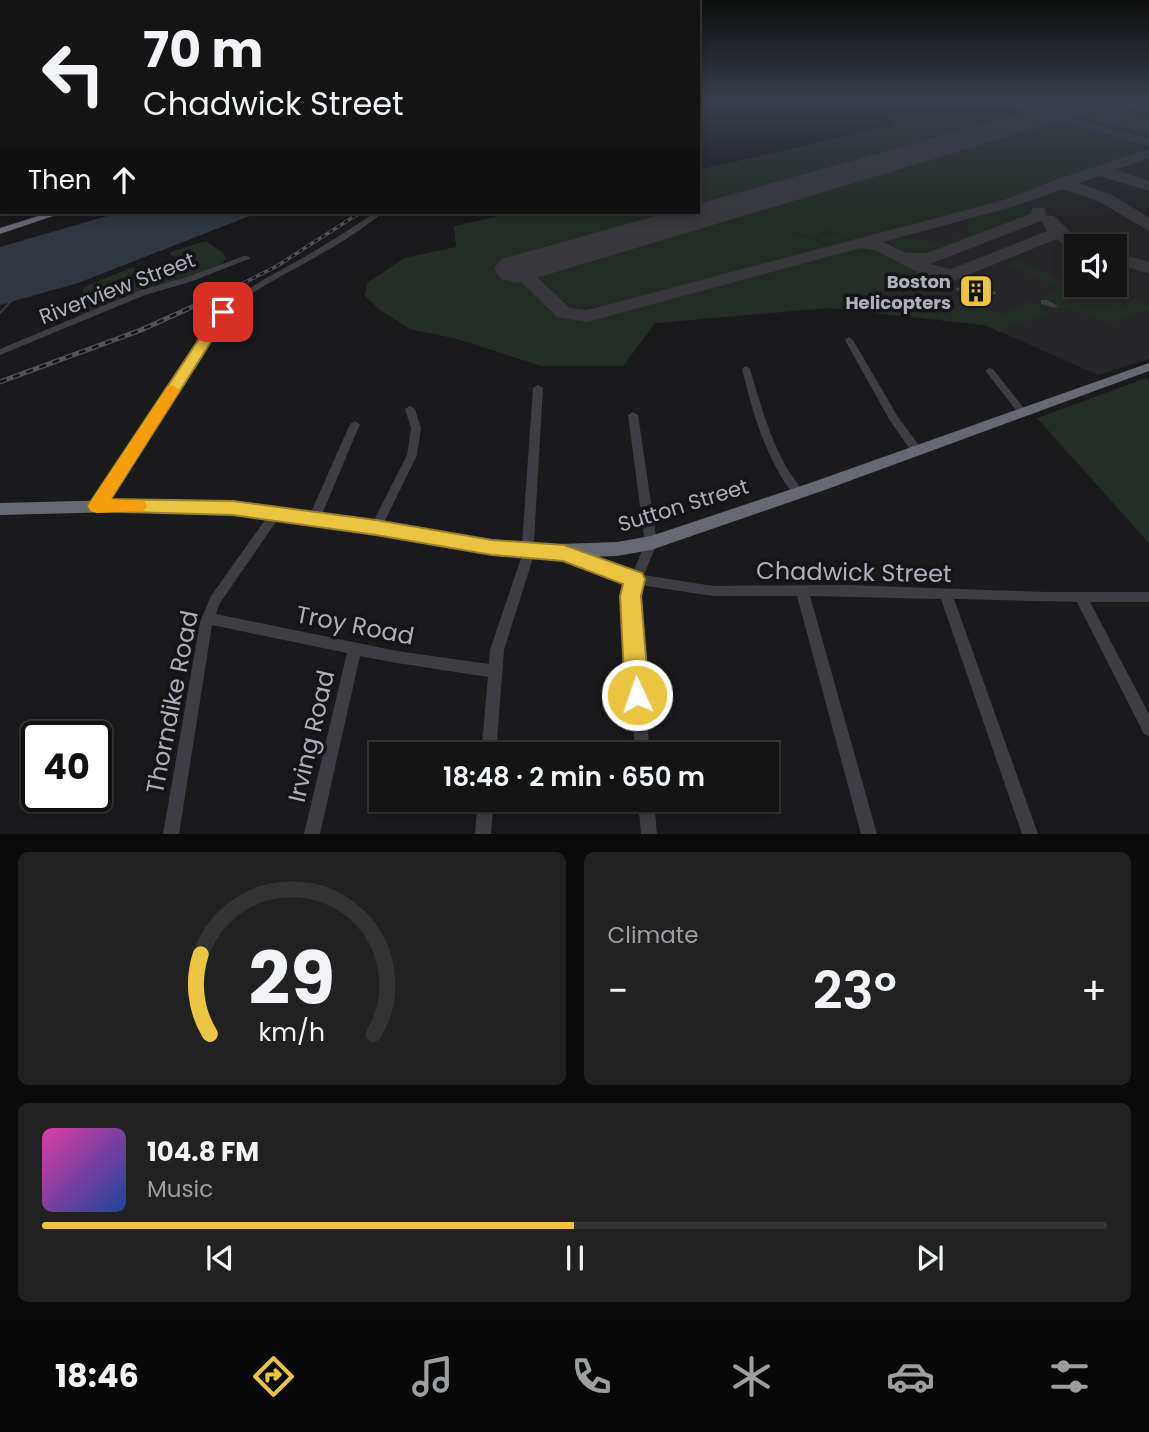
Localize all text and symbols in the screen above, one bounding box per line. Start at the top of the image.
text: 70 m [143,16,263,84]
icon: left [28,28,119,119]
text: Chadwick Street [143,81,404,126]
icon: ahead [105,161,143,199]
text: Then [28,162,91,198]
map controls [1064,234,1127,297]
button: sound [1064,234,1127,297]
street label: Riverview Street [35,245,199,331]
place label: Boston Helicopters [845,269,951,315]
building icon: Boston Helicopters [957,272,995,310]
pin [193,282,253,342]
icon: arrive [204,293,242,331]
street label: Sutton Street [614,471,752,539]
street label: Chadwick Street [756,554,952,590]
street label: Troy Road [293,597,417,653]
street label: Thorndike Road [138,607,206,797]
position arrow [600,658,674,732]
street label: Irving Road [280,667,342,805]
speed limit sign: 40 [21,721,112,812]
text: 18:48 · 2 min · 650 m [443,759,705,795]
text: Climate [608,919,698,951]
text: 29 [249,929,335,1030]
text: 23° [813,954,897,1027]
text: − [608,964,628,1017]
text: + [1081,964,1107,1017]
text: km/h [258,1015,325,1050]
text: 104.8 FM [147,1134,259,1170]
text: Music [147,1173,213,1205]
icon: previous [201,1239,239,1277]
icon: pause [556,1239,594,1277]
icon: next [911,1239,949,1277]
icon: directions [249,1352,298,1401]
icon: music [408,1352,457,1401]
icon: phone [567,1352,616,1401]
icon: climate [727,1352,776,1401]
icon: car [886,1352,935,1401]
icon: filters [1045,1352,1094,1401]
text: 18:46 [55,1353,139,1398]

